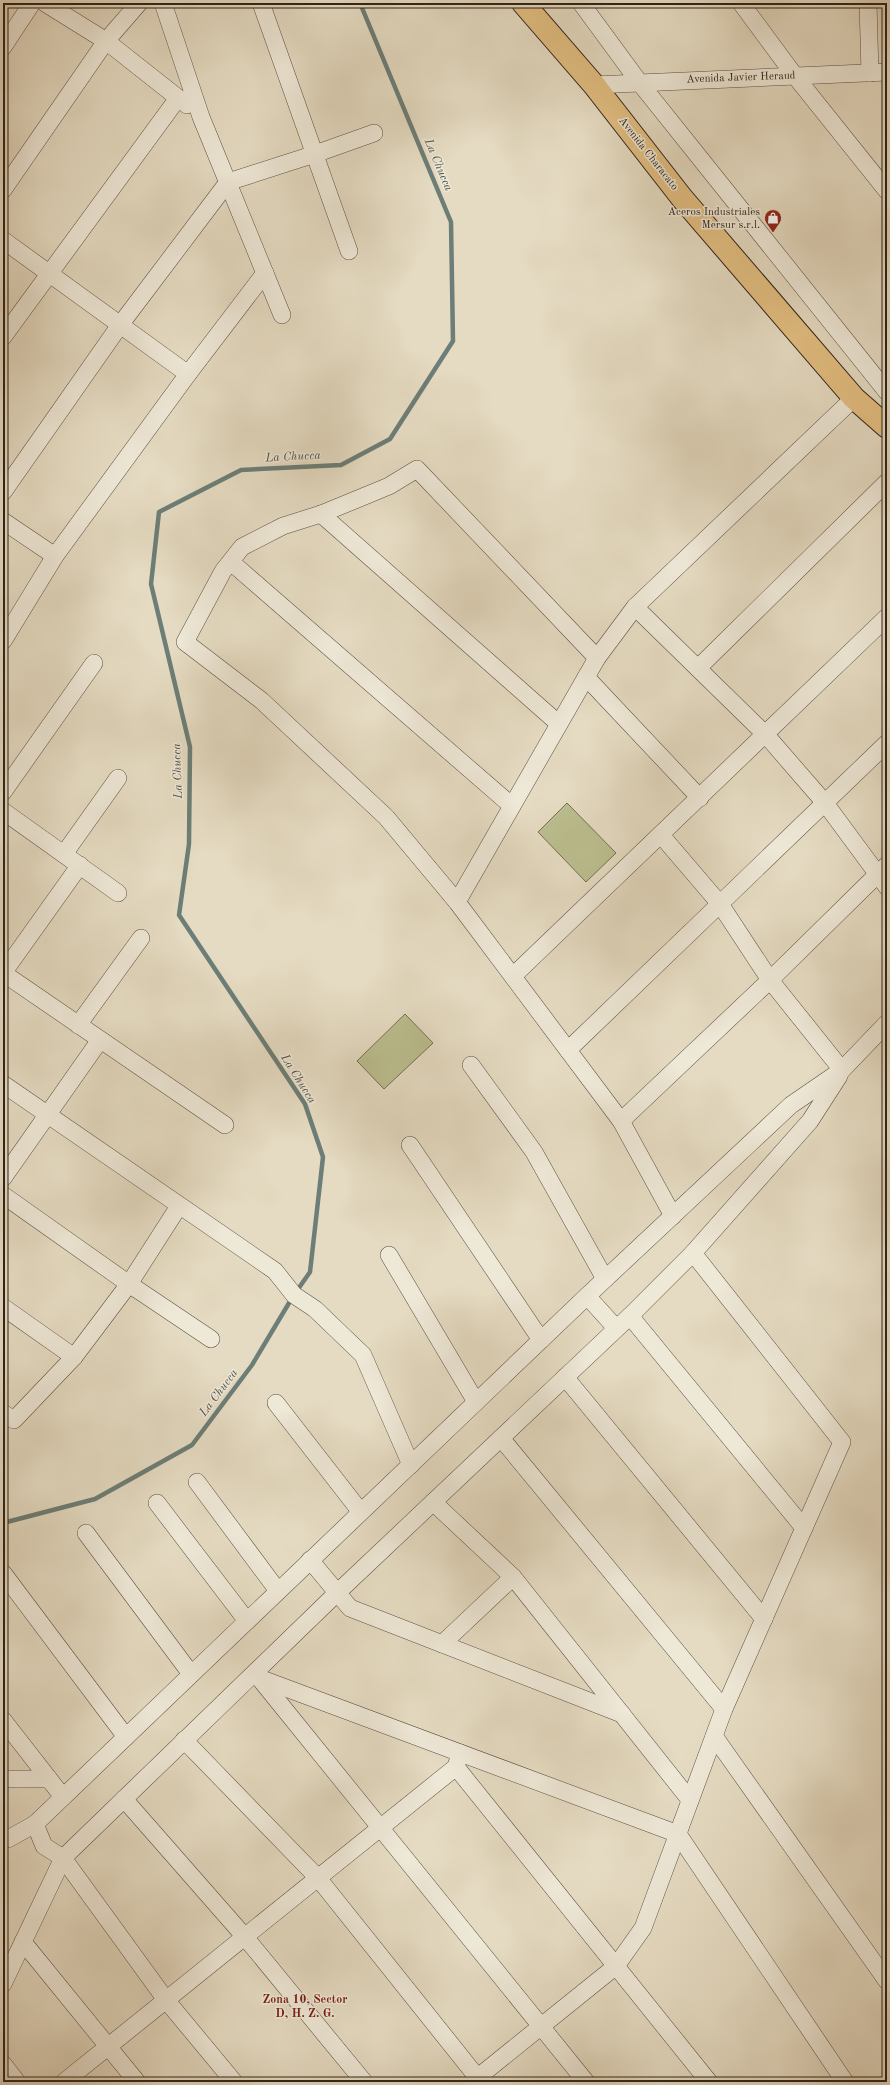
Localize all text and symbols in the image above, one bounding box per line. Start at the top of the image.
street label: Avenida Javier Heraud [686,71,796,85]
street label: Avenida Characato [616,115,680,193]
water label: La Chucca [421,136,455,193]
place label: Aceros Industriales Mersur s.r.l. [668,207,760,231]
shop icon: Aceros Industriales Mersur s.r.l. [763,208,783,233]
water label: La Chucca [264,450,322,464]
water label: La Chucca [171,742,185,800]
water label: La Chucca [278,1051,318,1106]
water label: La Chucca [197,1367,241,1420]
district label: Zona 10, Sector D, H. Z. G. [263,1994,348,2020]

